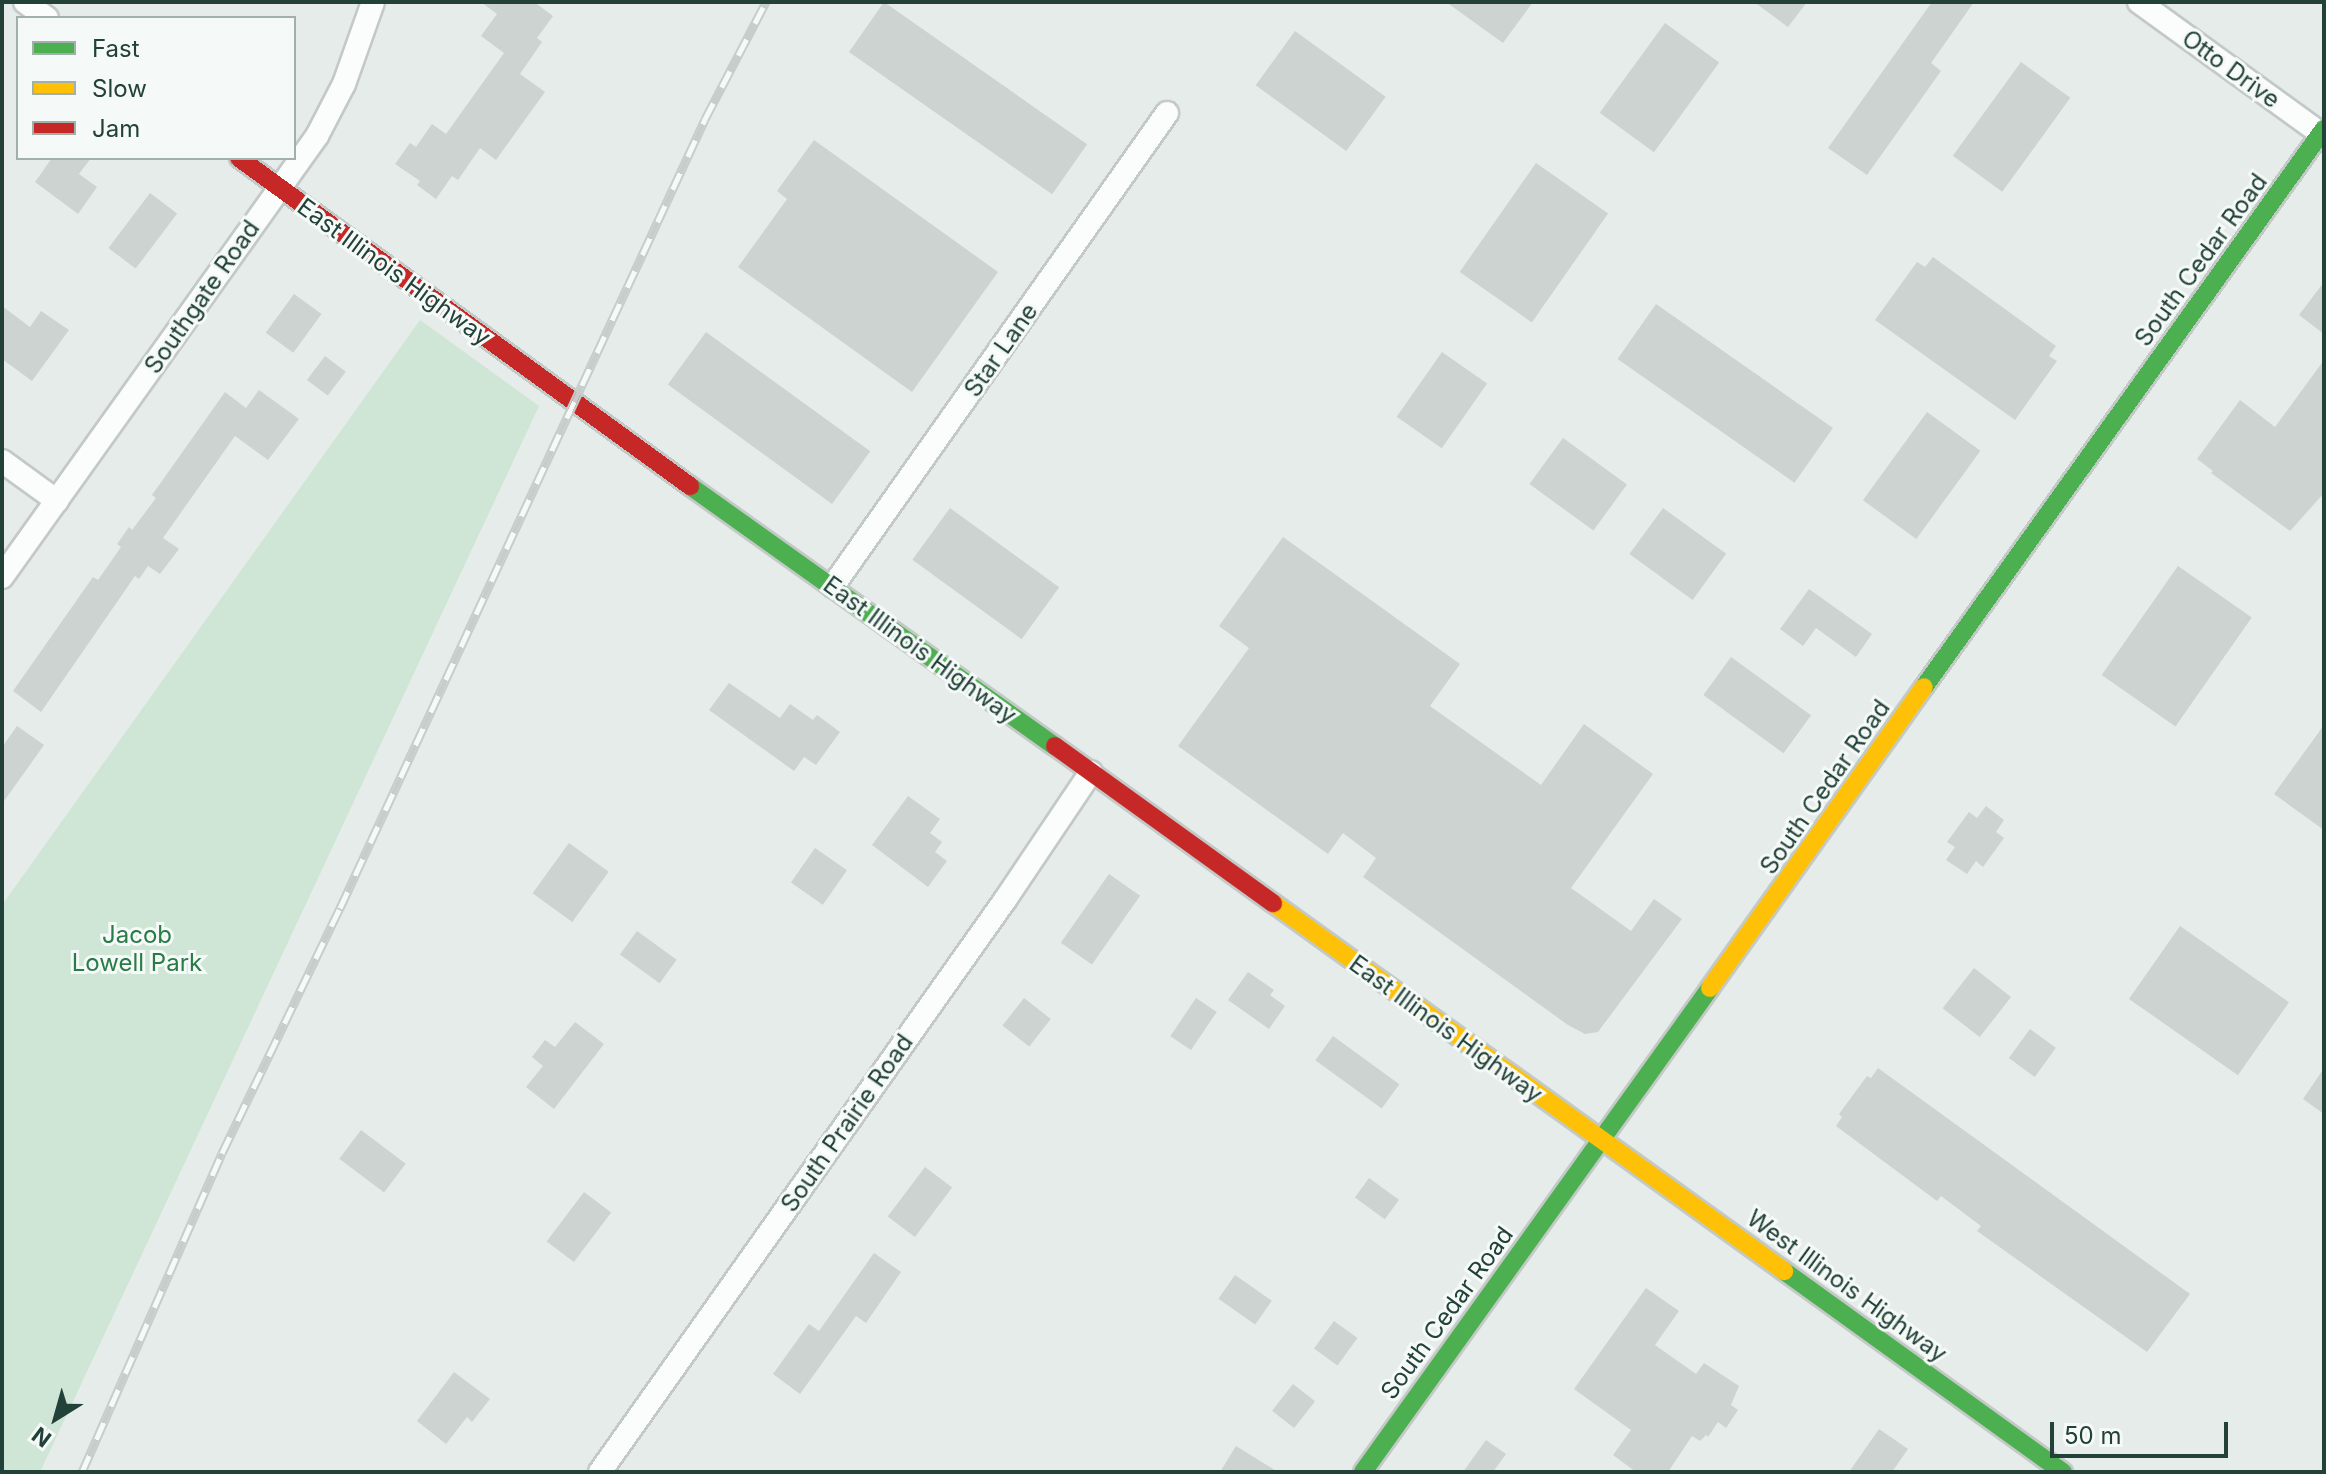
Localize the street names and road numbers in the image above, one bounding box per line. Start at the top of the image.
street label: Otto Drive [2176,24,2286,114]
street label: South Cedar Road [2129,168,2273,352]
street label: East Illinois Highway [292,192,496,352]
street label: Southgate Road [138,215,266,379]
street label: Star Lane [958,298,1044,402]
street label: East Illinois Highway [818,570,1022,730]
street label: South Cedar Road [1754,694,1896,880]
street label: East Illinois Highway [1344,949,1548,1109]
street label: South Prairie Road [775,1029,919,1217]
street label: West Illinois Highway [1741,1204,1953,1368]
street label: South Cedar Road [1375,1221,1519,1405]

